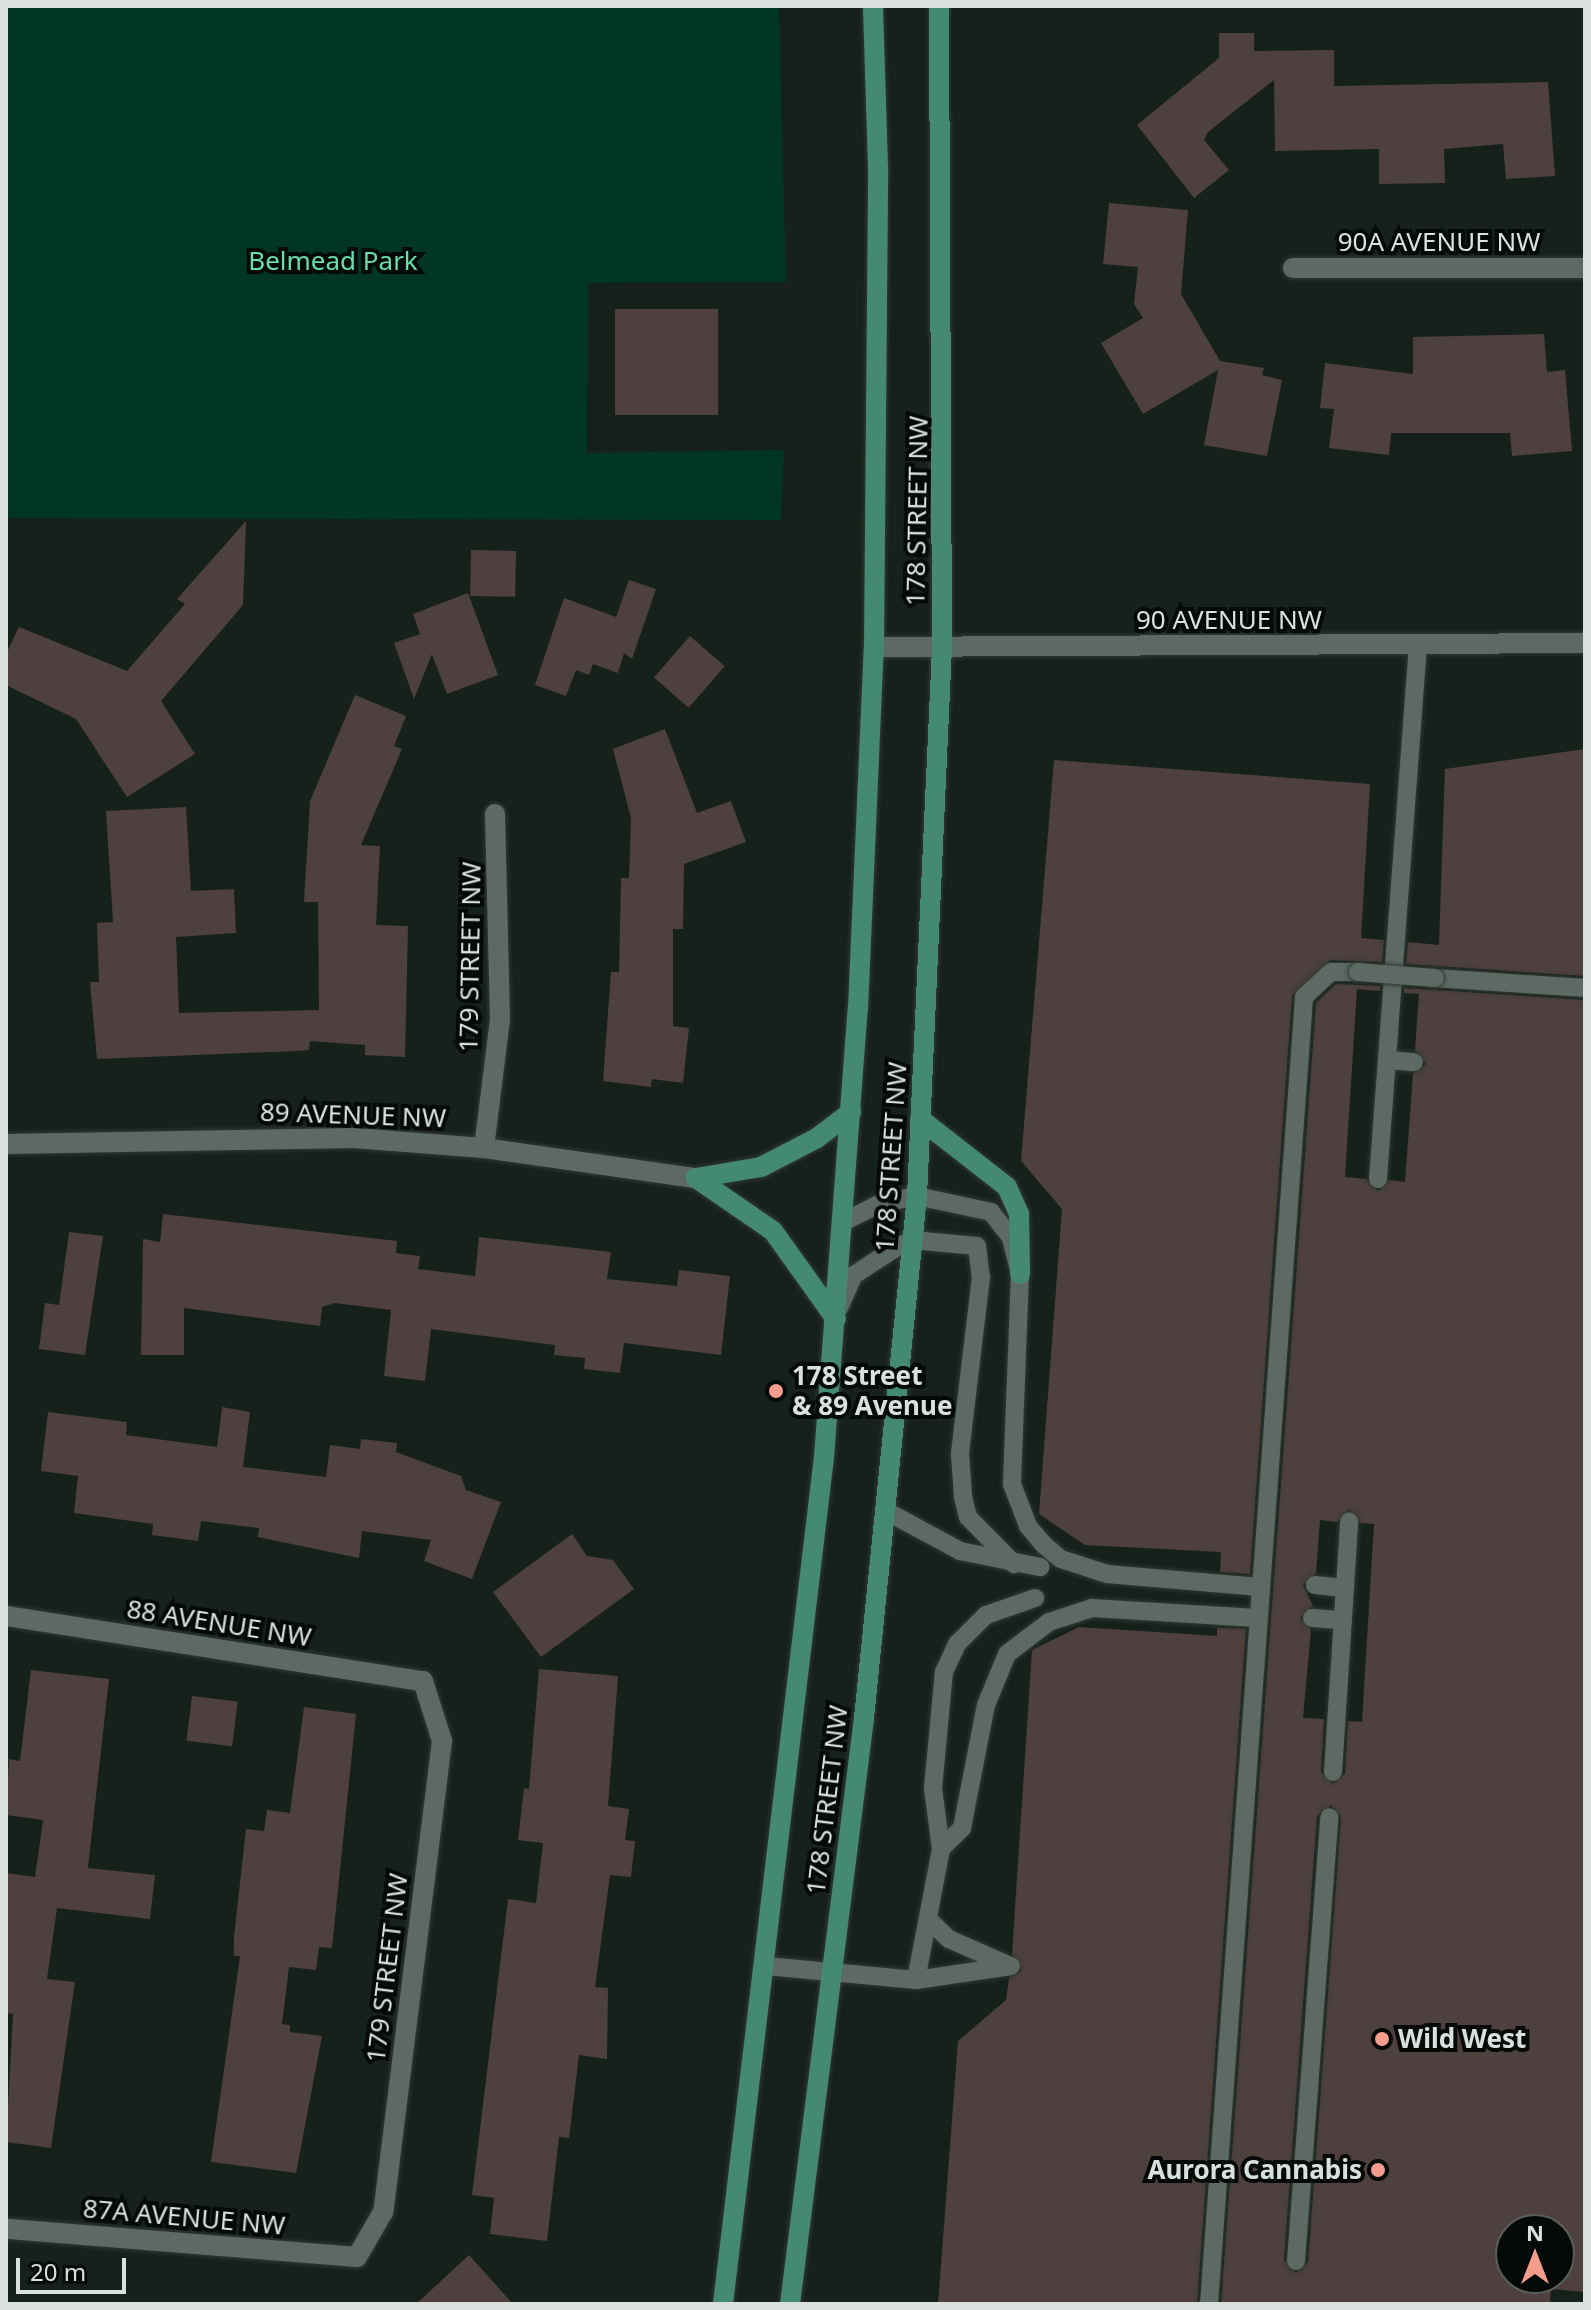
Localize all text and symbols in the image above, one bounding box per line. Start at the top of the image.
street label: 90A AVENUE NW [1338,226,1540,258]
park label: Belmead Park [248,245,418,277]
street label: 178 STREET NW [900,416,934,606]
street label: 90 AVENUE NW [1136,604,1322,636]
street label: 179 STREET NW [453,862,487,1052]
street label: 178 STREET NW [869,1061,913,1253]
street label: 89 AVENUE NW [259,1096,447,1134]
place label: 178 Street & 89 Avenue [792,1360,952,1422]
marker: 178 Street & 89 Avenue [767,1382,785,1400]
street label: 88 AVENUE NW [125,1593,313,1653]
street label: 178 STREET NW [800,1704,854,1896]
street label: 179 STREET NW [360,1872,414,2064]
place label: Wild West [1398,2023,1526,2055]
marker: Wild West [1373,2030,1391,2048]
place label: Aurora Cannabis [1147,2154,1362,2186]
marker: Aurora Cannabis [1369,2161,1387,2179]
street label: 87A AVENUE NW [82,2193,286,2241]
north arrow [1495,2214,1575,2294]
text: N [1526,2217,1544,2247]
scale bar [20,2242,130,2292]
text: 20 m [30,2255,86,2288]

